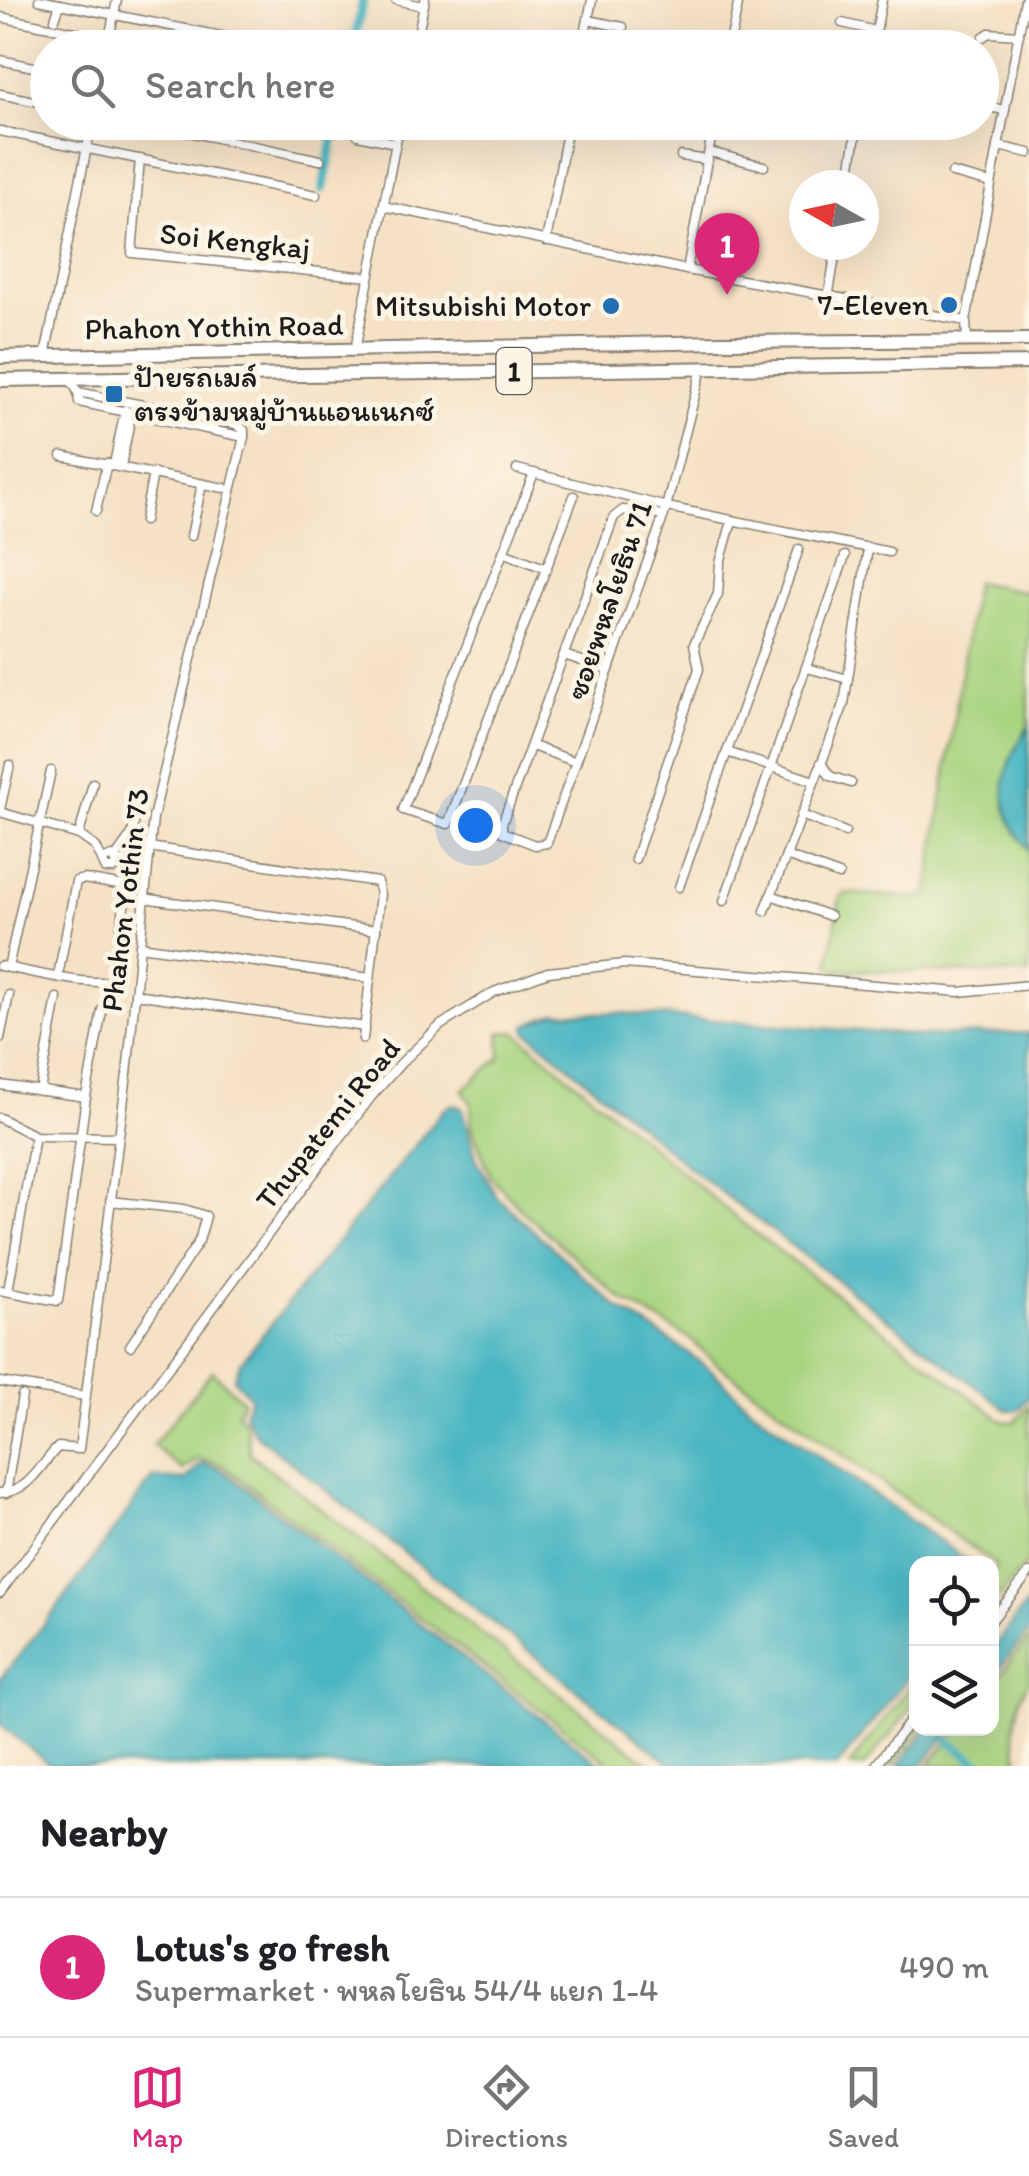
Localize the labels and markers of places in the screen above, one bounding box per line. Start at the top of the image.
pin: 1 [694,212,760,295]
place label: 7-Eleven [818,286,929,323]
place label: Mitsubishi Motor [375,287,591,324]
marker: 7-Eleven [938,294,960,316]
marker: Mitsubishi Motor [600,295,622,317]
place label: ป้ายรถเมล์ ตรงข้ามหมู่บ้านแอนเนกซ์ [134,358,434,430]
marker: ป้ายรถเมล์ ตรงข้ามหมู่บ้านแอนเนกซ์ [103,383,125,405]

